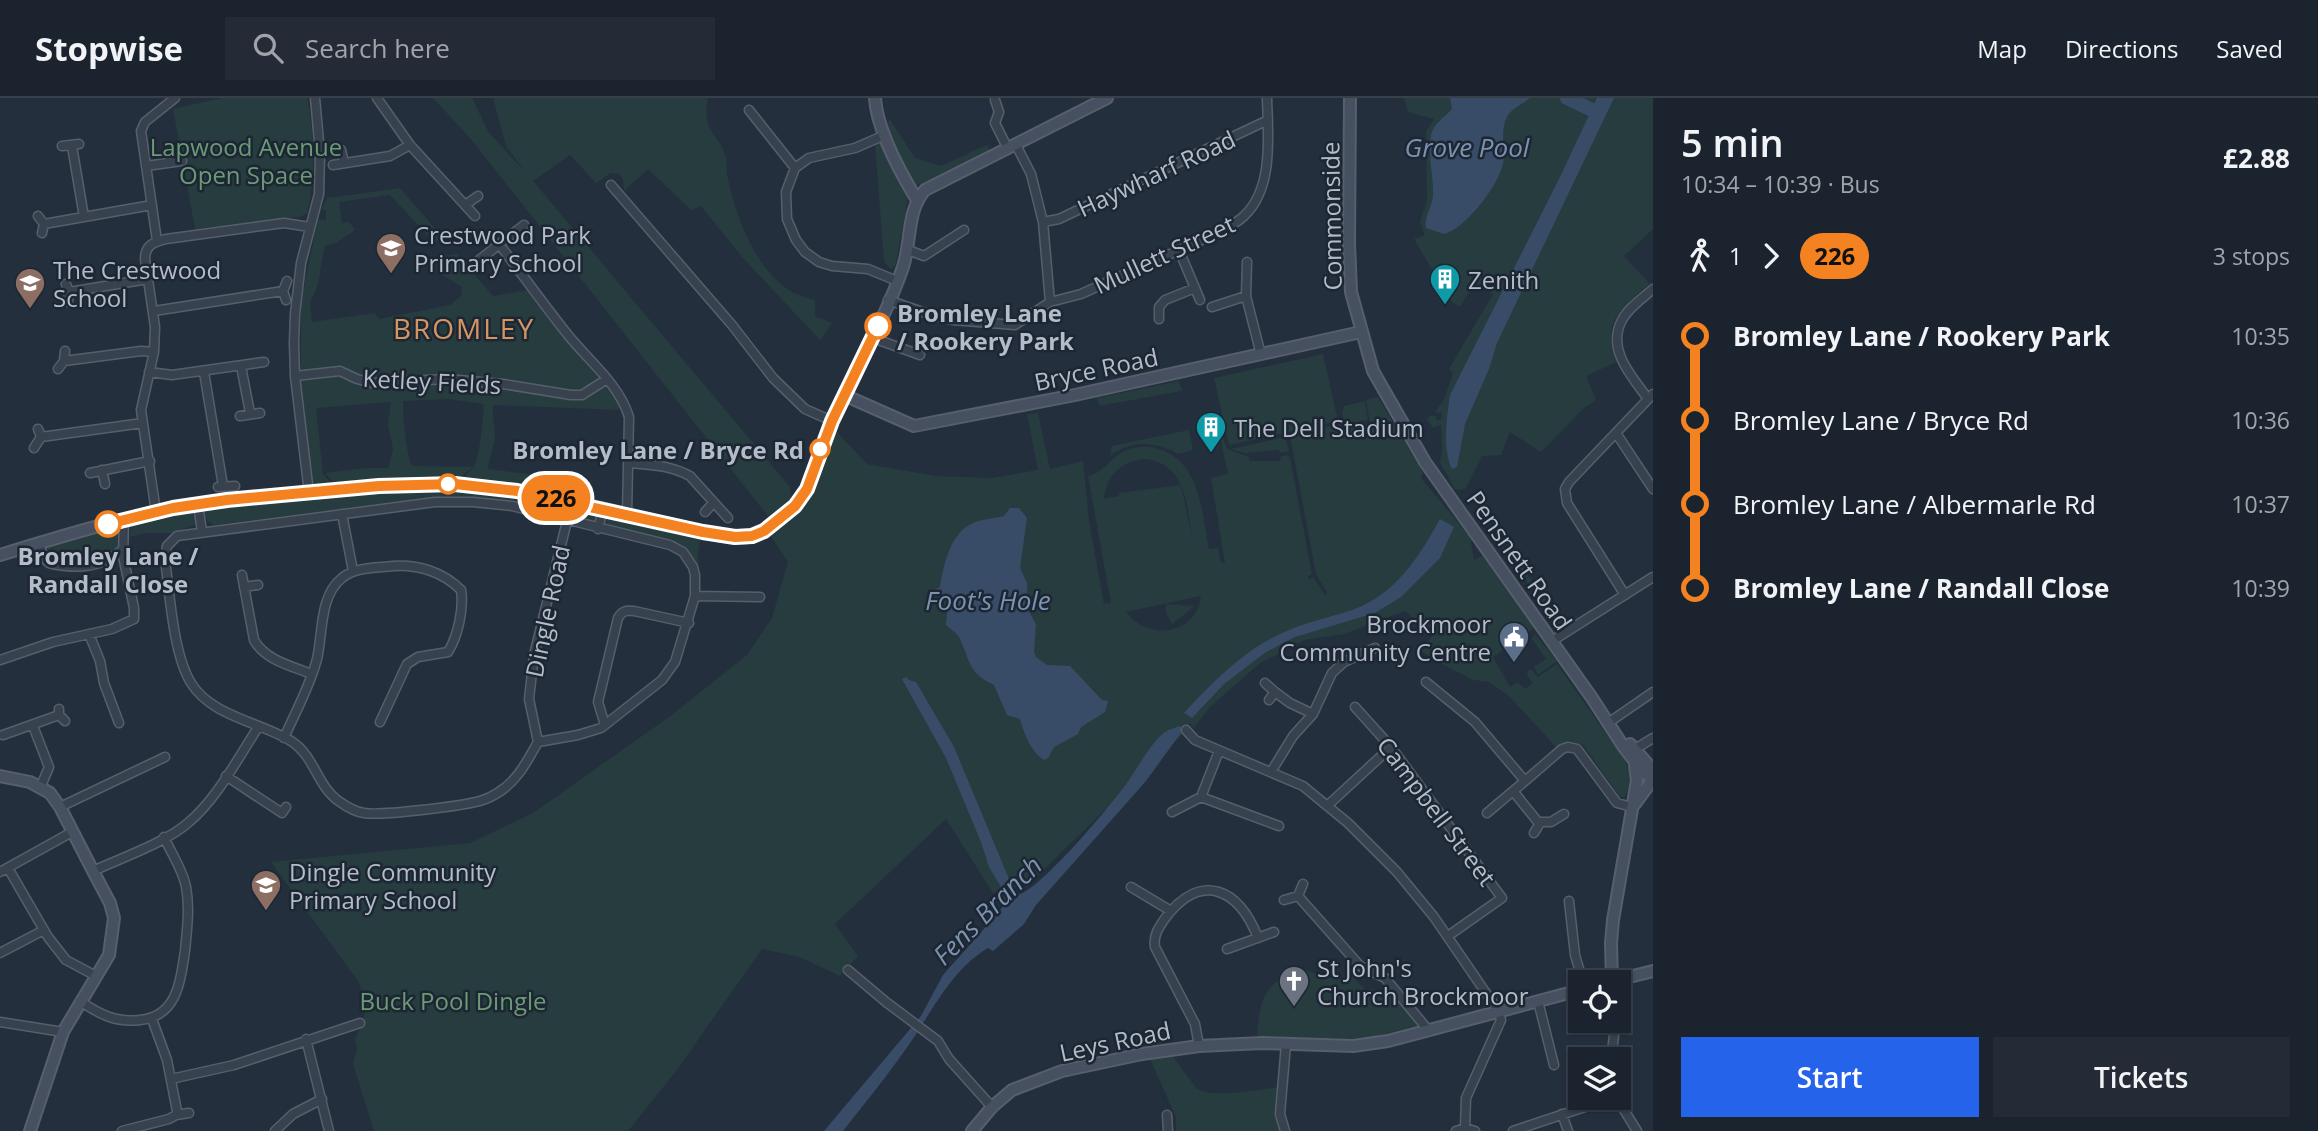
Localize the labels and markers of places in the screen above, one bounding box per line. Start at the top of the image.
place label: Crestwood Park Primary School [414,218,591,279]
school or university icon: Crestwood Park Primary School [374,231,408,275]
place label: The Crestwood School [53,253,221,314]
building icon: Zenith [1428,262,1462,306]
place label: Zenith [1468,263,1539,296]
school or university icon: The Crestwood School [13,266,47,310]
place label: Bromley Lane / Rookery Park [897,296,1074,357]
marker: Bromley Lane / Rookery Park [865,313,891,339]
building icon: The Dell Stadium [1194,410,1228,454]
place label: The Dell Stadium [1234,411,1424,444]
place label: Bromley Lane / Bryce Rd [512,433,804,466]
marker: Bromley Lane / Bryce Rd [810,439,830,459]
unlabelled marker [438,474,458,494]
marker: Bromley Lane / Randall Close [95,511,121,537]
place label: Bromley Lane / Randall Close [18,539,199,600]
place label: Brockmoor Community Centre [1280,607,1491,668]
public building icon: Brockmoor Community Centre [1497,620,1531,664]
place label: Dingle Community Primary School [289,855,497,916]
school or university icon: Dingle Community Primary School [249,868,283,912]
place label: St John's Church Brockmoor [1317,951,1529,1012]
church icon: St John's Church Brockmoor [1277,964,1311,1008]

